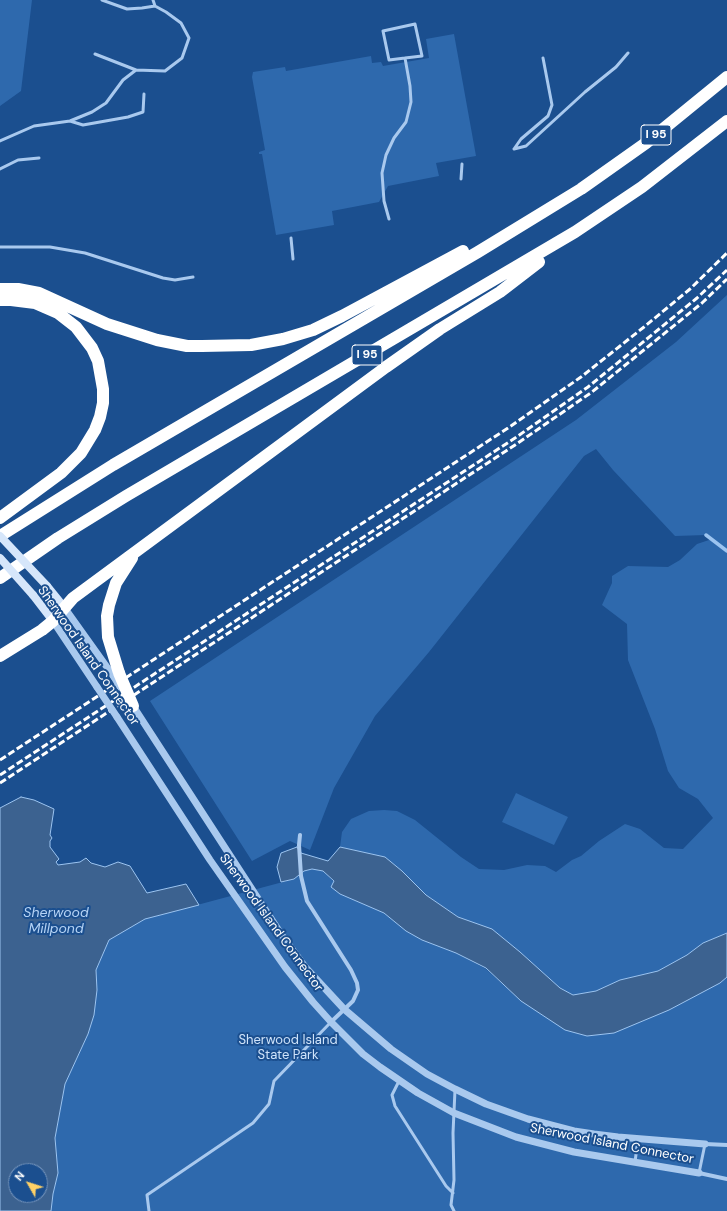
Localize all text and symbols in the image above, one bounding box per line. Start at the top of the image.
road number: I 95 [641,125,671,145]
road number: I 95 [352,345,382,365]
street label: Sherwood Island Connector [34,583,142,729]
street label: Sherwood Island Connector [216,851,326,995]
water label: Sherwood Millpond [23,905,89,938]
park label: Sherwood Island State Park [238,1033,338,1064]
street label: Sherwood Island Connector [529,1120,695,1168]
north arrow [8,1163,48,1203]
text: N [11,1169,27,1184]

